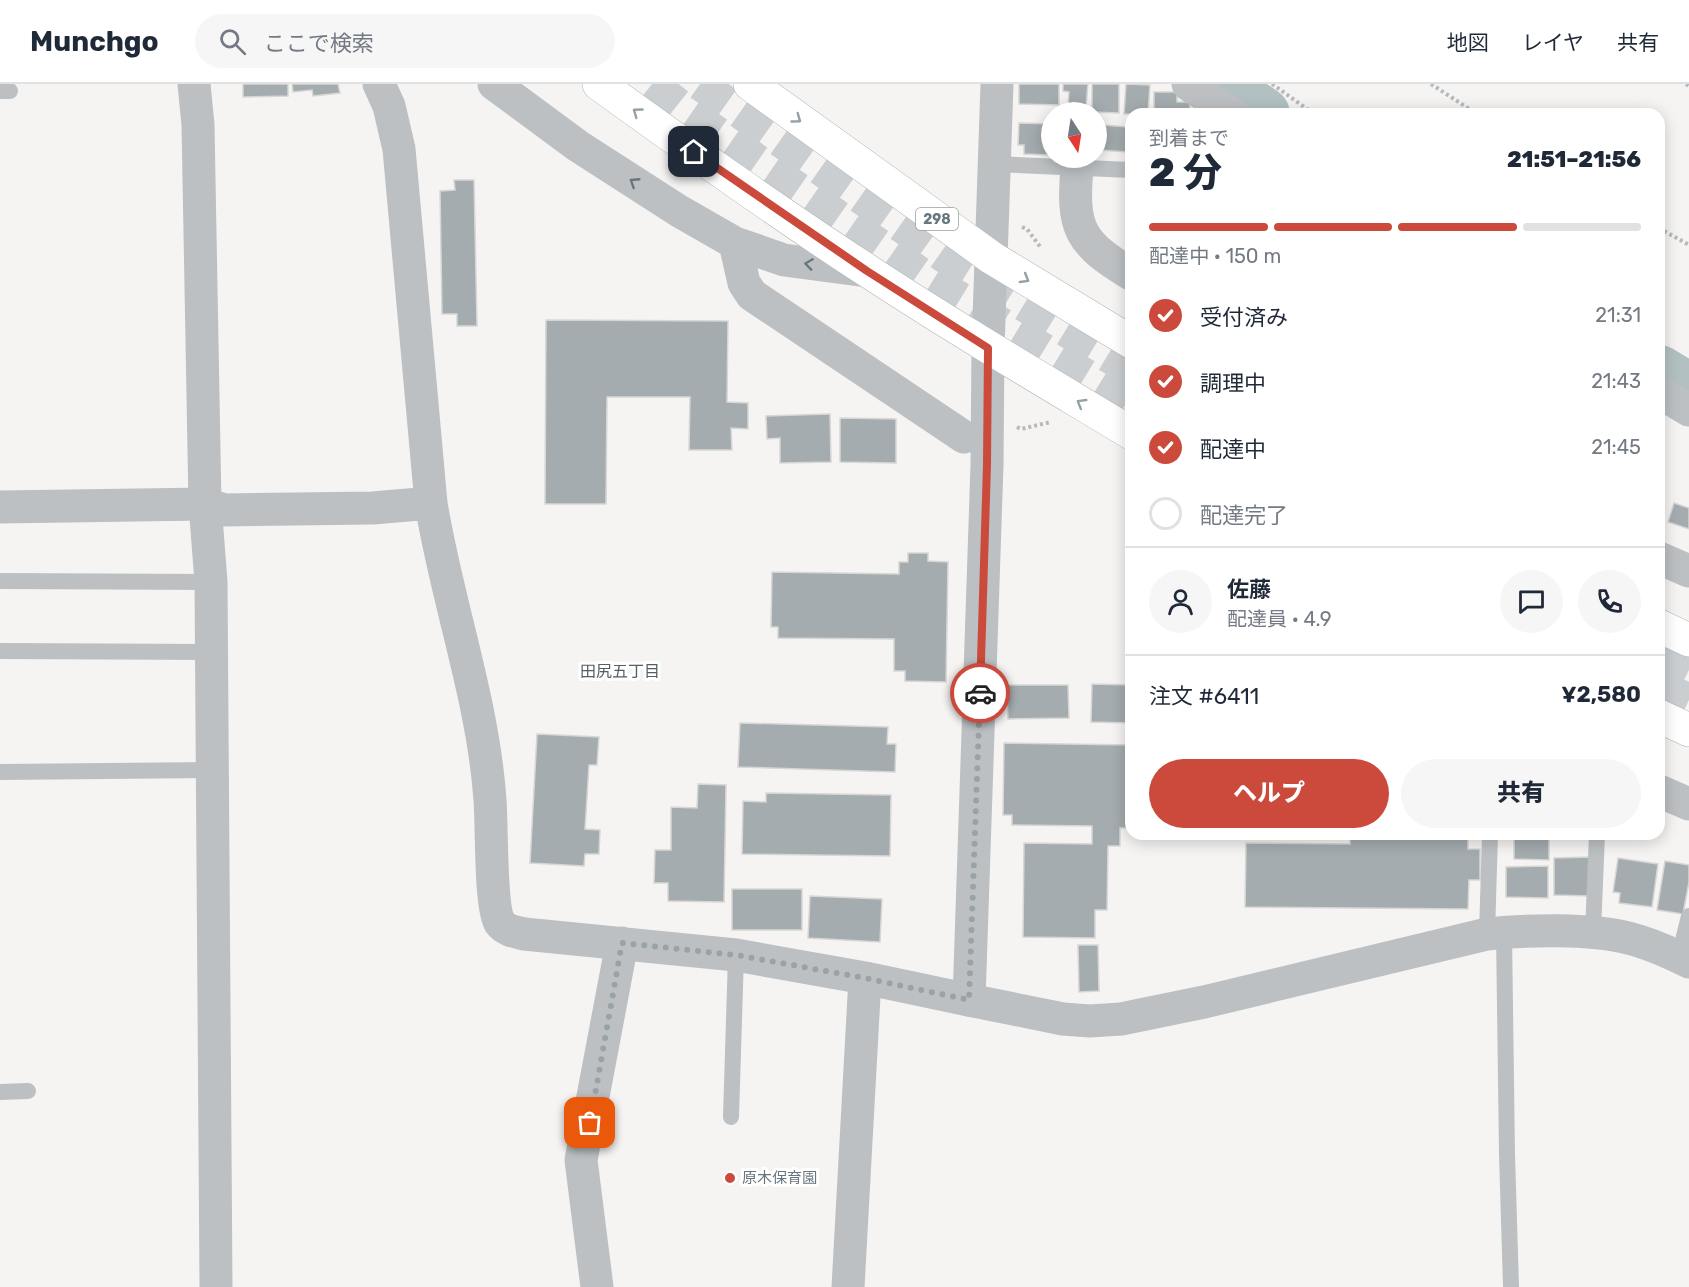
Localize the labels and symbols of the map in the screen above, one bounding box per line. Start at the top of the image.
north arrow [1041,102,1107,168]
one-way arrow [633,108,644,119]
one-way arrow [790,111,801,122]
pin [668,126,719,177]
one-way arrow [630,178,641,189]
road number: 298 [916,208,958,230]
one-way arrow [804,258,813,270]
one-way arrow [1019,271,1029,283]
one-way arrow [1077,399,1087,411]
district label: 田尻五丁目 [580,662,660,681]
courier [950,663,1010,723]
pin [564,1097,615,1148]
place label: 原木保育園 [742,1169,817,1187]
marker: 原木保育園 [723,1171,737,1185]

